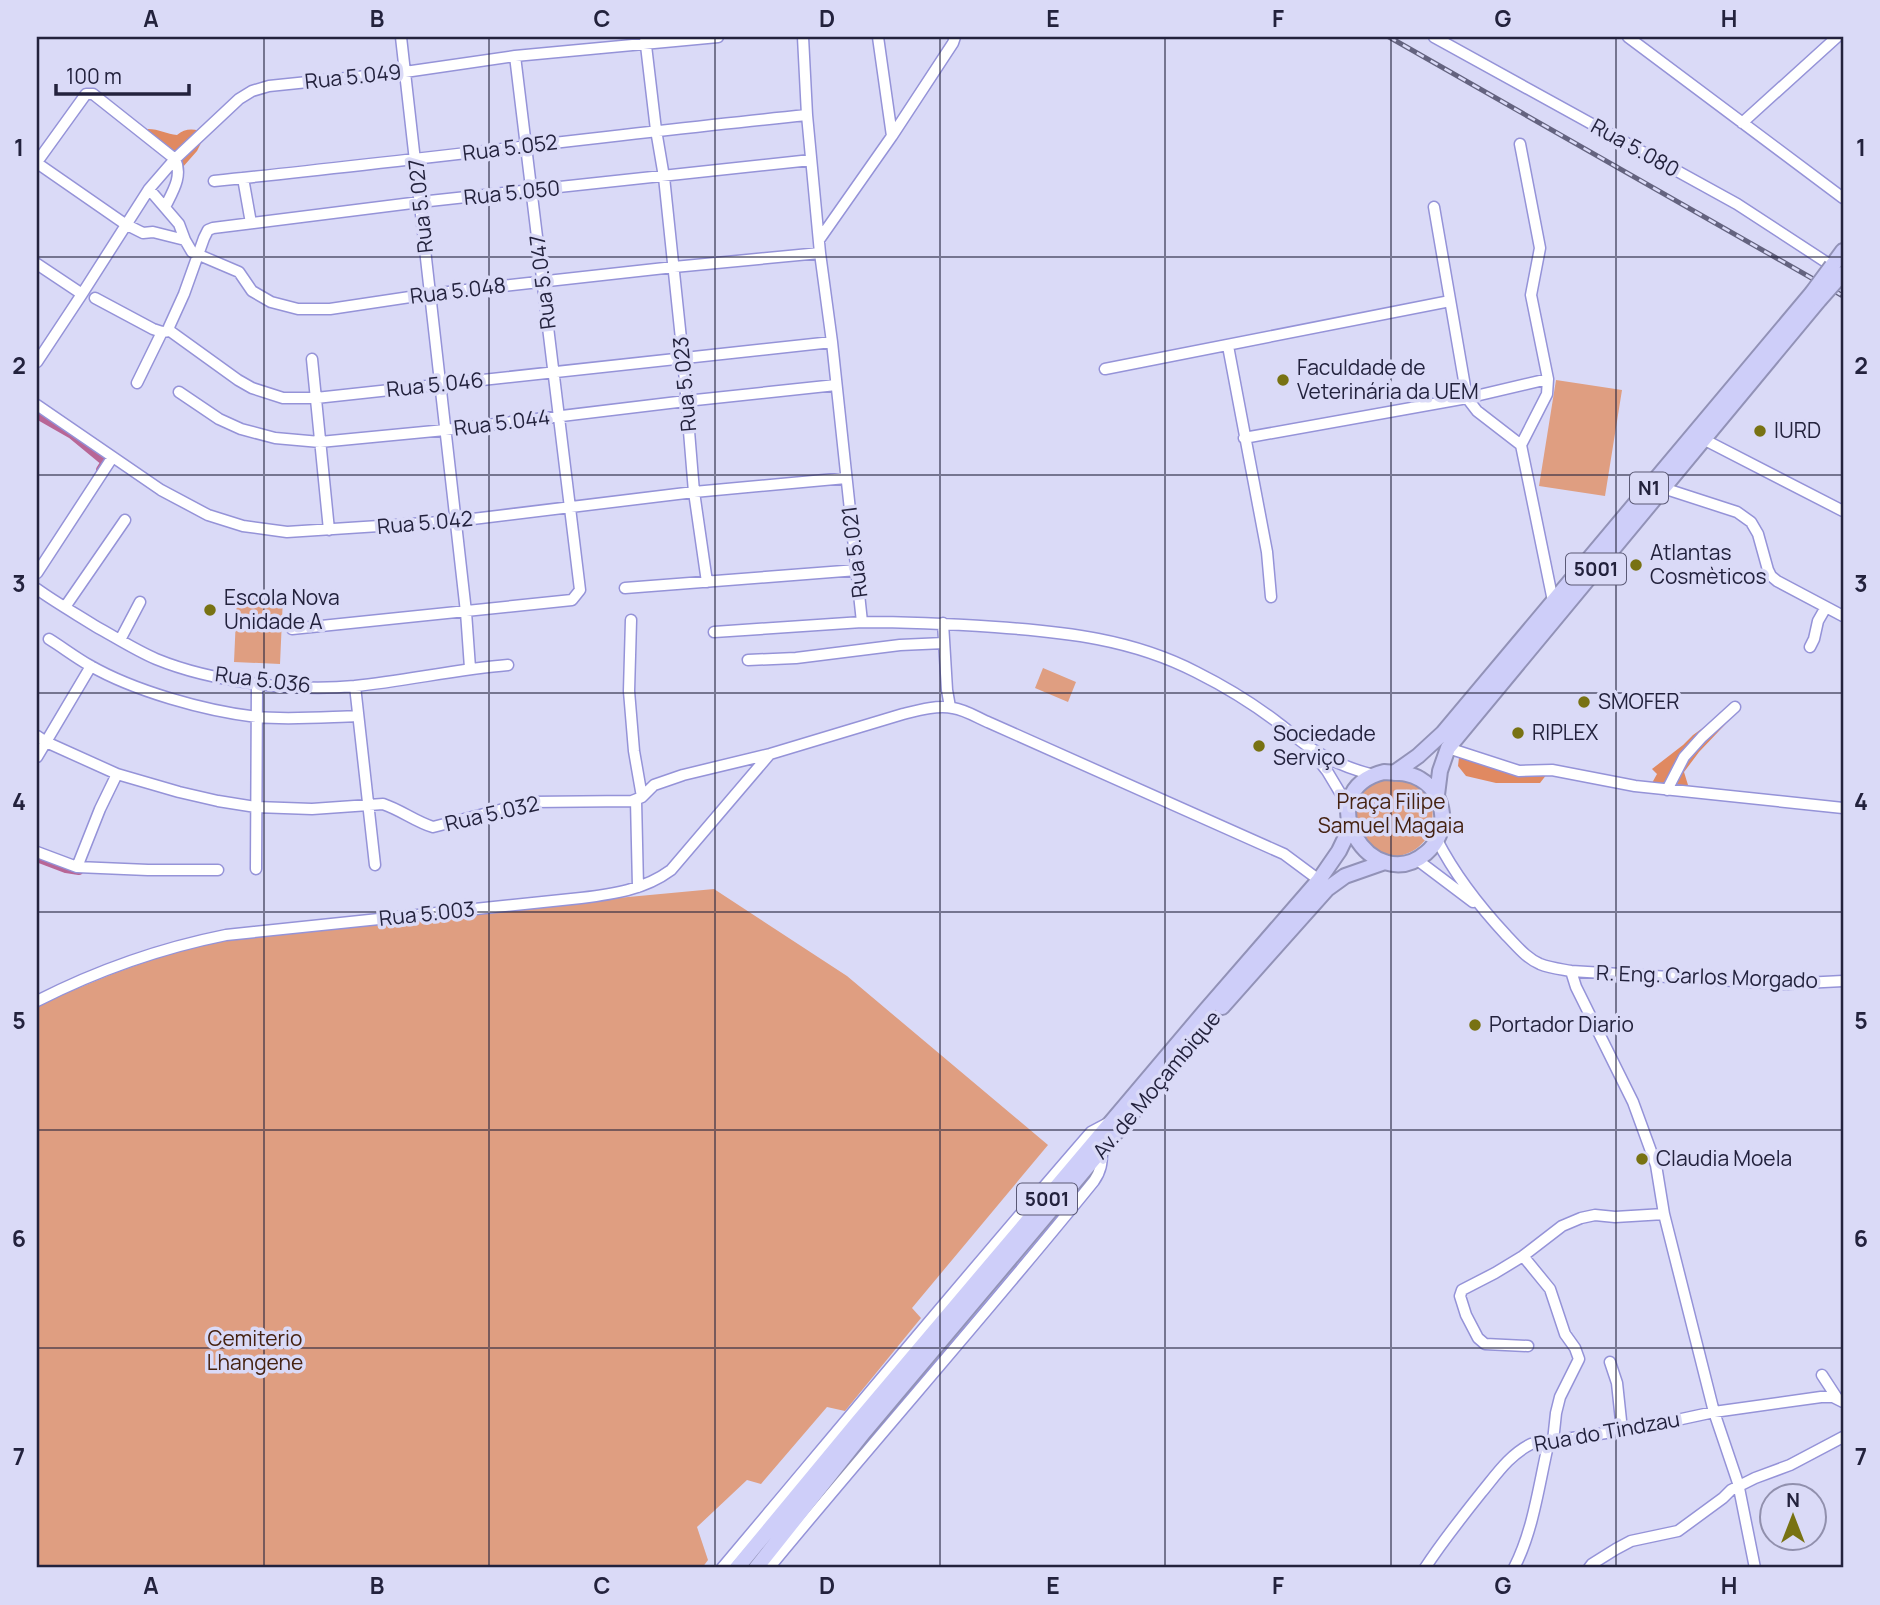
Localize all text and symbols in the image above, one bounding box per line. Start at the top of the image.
text: A [143,2,159,34]
text: B [370,2,384,34]
text: C [594,2,611,34]
text: D [819,2,835,34]
text: E [1046,2,1060,34]
text: F [1272,2,1284,34]
text: G [1495,2,1512,34]
text: H [1721,2,1737,34]
scale bar [56,52,189,96]
street label: Rua 5.049 [303,57,403,95]
text: 100 m [66,62,122,90]
street label: Rua 5.080 [1586,111,1685,183]
street label: Rua 5.052 [461,127,559,167]
text: 1 [14,131,24,163]
text: 1 [1856,131,1866,163]
street label: Rua 5.027 [401,158,439,254]
street label: Rua 5.050 [462,173,561,211]
street label: Rua 5.047 [522,233,562,331]
street label: Rua 5.048 [408,270,507,310]
street label: Rua 5.023 [666,335,702,433]
text: 2 [12,349,26,381]
text: 2 [1854,349,1868,381]
place label: Faculdade de Veterinária da UEM [1297,353,1479,405]
street label: Rua 5.046 [385,365,485,403]
marker: Faculdade de Veterinária da UEM [1275,372,1291,388]
street label: Rua 5.044 [452,402,552,442]
place label: IURD [1774,416,1821,444]
marker: IURD [1752,423,1768,439]
road number: N1 [1630,472,1668,503]
street label: Rua 5.042 [376,504,474,540]
street label: Rua 5.021 [835,505,874,599]
place label: Atlantas Cosmèticos [1650,538,1766,590]
road number: 5001 [1566,554,1626,584]
marker: Atlantas Cosmèticos [1628,557,1644,573]
text: 3 [12,567,26,599]
text: 3 [1854,567,1868,599]
place label: Escola Nova Unidade A [224,583,340,635]
marker: Escola Nova Unidade A [202,602,218,618]
street label: Rua 5.036 [214,659,313,699]
place label: SMOFER [1598,687,1680,715]
marker: SMOFER [1576,694,1592,710]
place label: RIPLEX [1532,718,1599,746]
place label: Sociedade Serviço [1273,719,1376,771]
marker: RIPLEX [1510,725,1526,741]
marker: Sociedade Serviço [1251,738,1267,754]
text: 4 [12,785,26,817]
text: 4 [1854,785,1868,817]
park label: Praça Filipe Samuel Magaia [1318,787,1464,839]
street label: Rua 5.032 [442,789,541,837]
street label: Rua 5.003 [378,894,476,932]
street label: R. Eng. Carlos Morgado [1596,958,1818,994]
text: 5 [12,1004,26,1036]
street label: Av. de Moçambique [1086,1004,1227,1164]
text: 5 [1854,1004,1868,1036]
place label: Portador Diario [1489,1010,1634,1038]
marker: Portador Diario [1467,1017,1483,1033]
place label: Claudia Moela [1656,1144,1792,1172]
marker: Claudia Moela [1634,1151,1650,1167]
road number: 5001 [1017,1184,1077,1214]
text: 6 [12,1222,26,1254]
text: 6 [1854,1222,1868,1254]
park label: Cemiterio Lhangene [207,1324,303,1376]
street label: Rua do Tindzau [1532,1404,1682,1458]
text: 7 [13,1440,25,1472]
text: 7 [1855,1440,1867,1472]
north arrow [1758,1482,1828,1552]
text: N [1786,1487,1800,1513]
text: A [143,1569,159,1601]
text: B [370,1569,384,1601]
text: C [594,1569,611,1601]
text: D [819,1569,835,1601]
text: E [1046,1569,1060,1601]
text: F [1272,1569,1284,1601]
text: G [1495,1569,1512,1601]
text: H [1721,1569,1737,1601]

